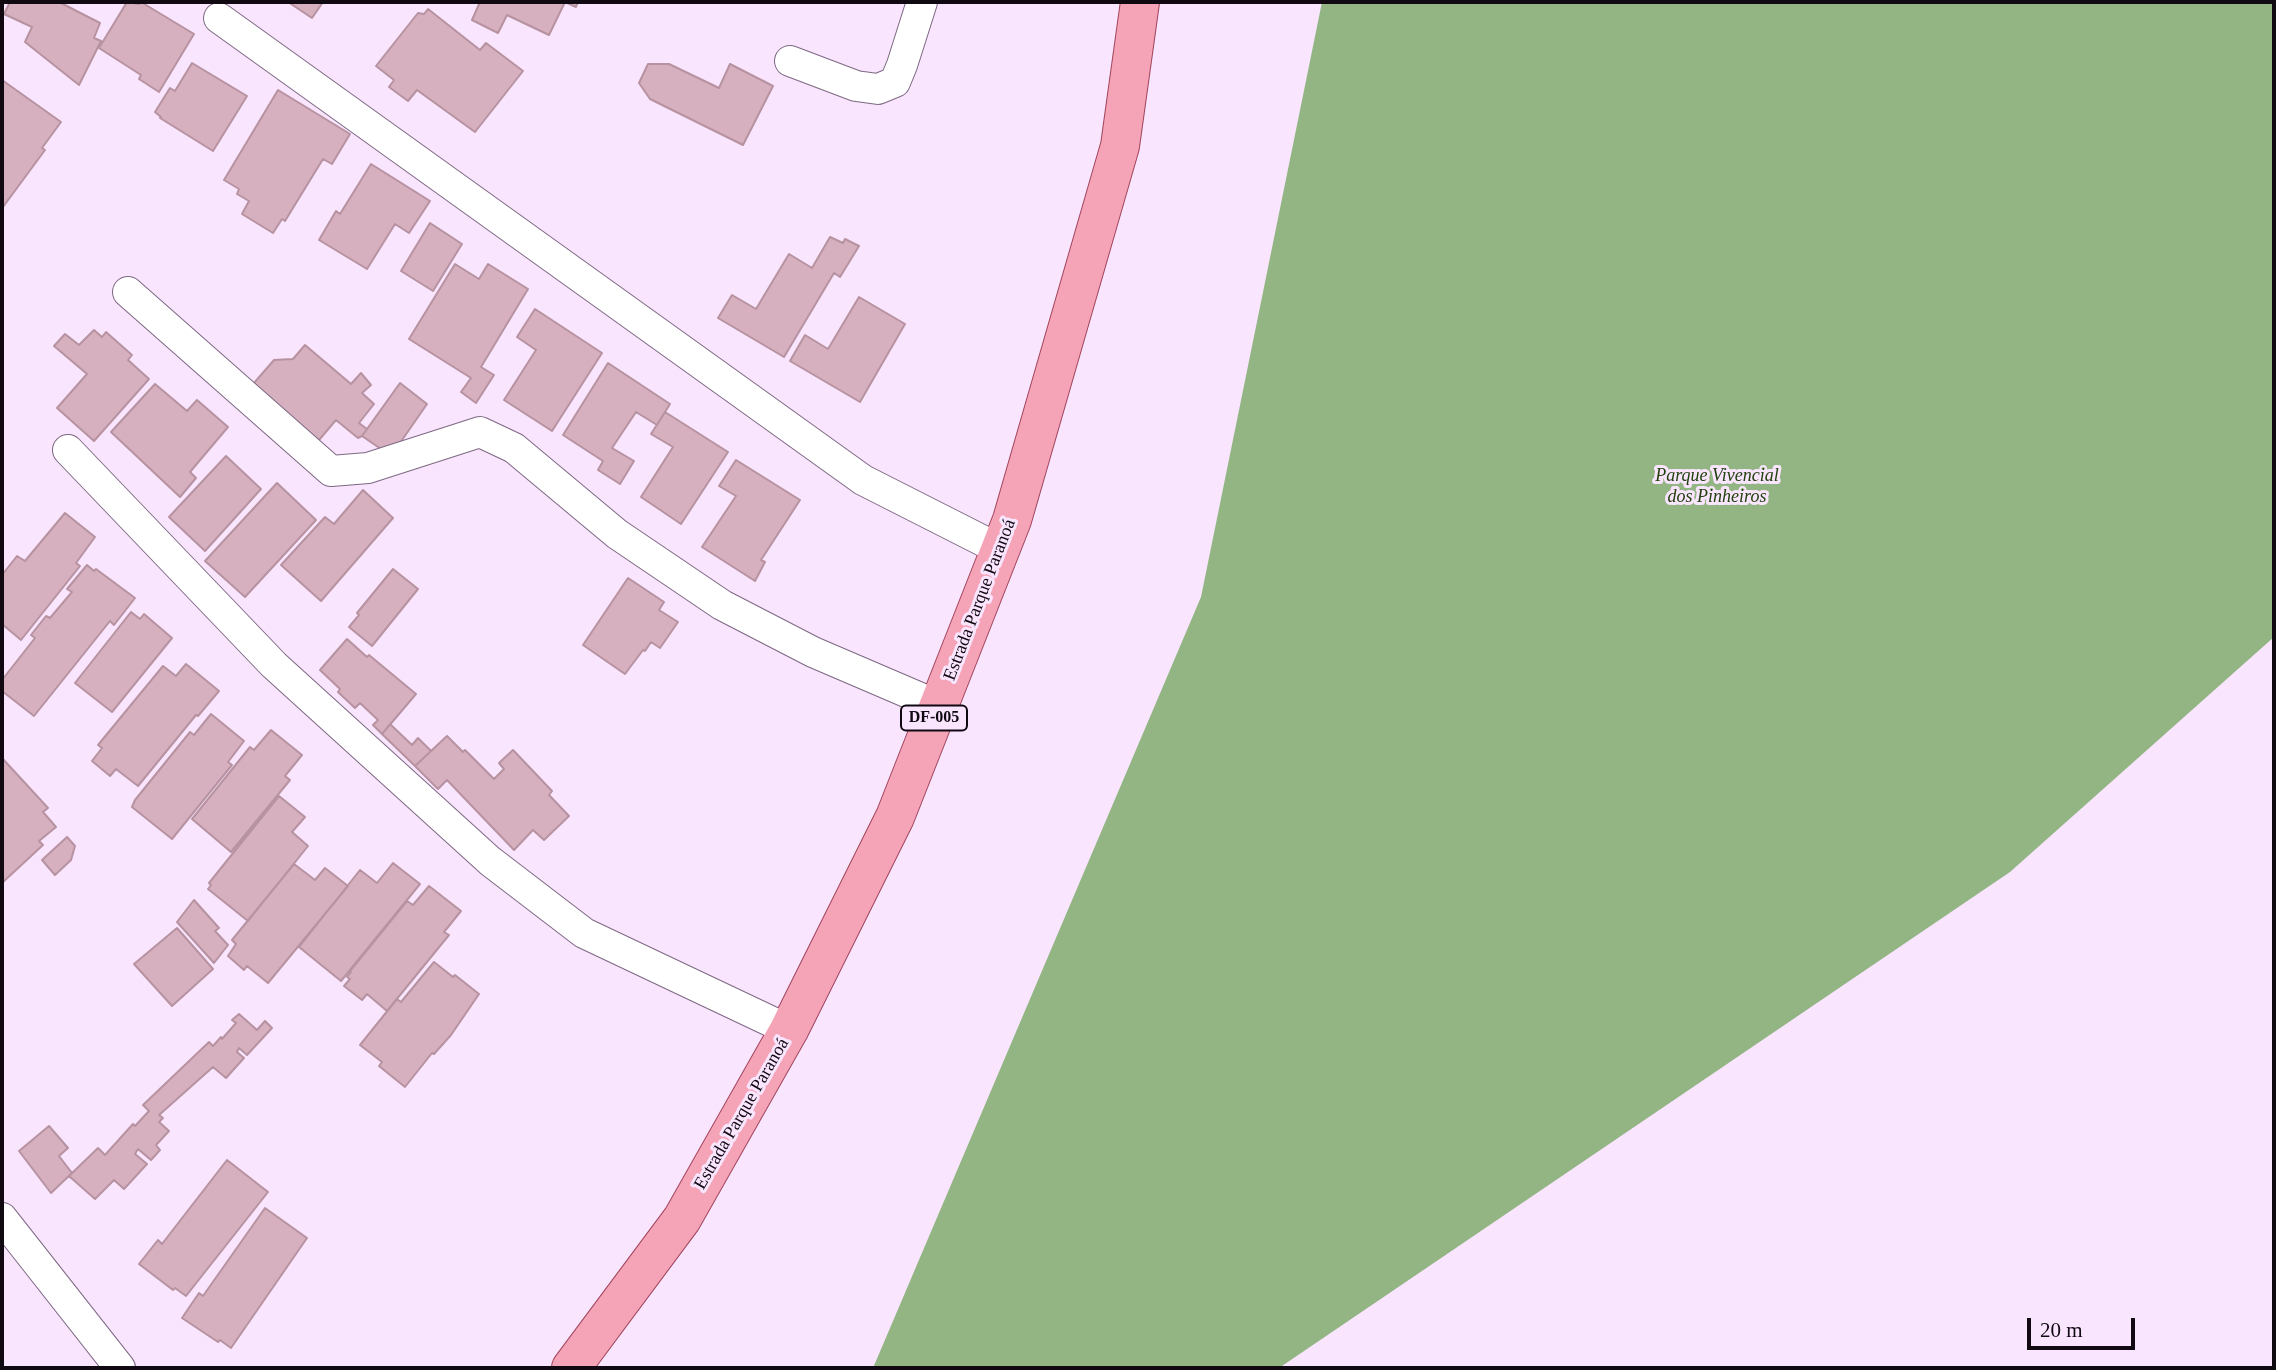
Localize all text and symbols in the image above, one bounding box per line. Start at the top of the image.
park label: Parque Vivencial dos Pinheiros [1655,465,1779,508]
street label: Estrada Parque Paranoá [939,516,1021,684]
road number: DF-005 [901,706,967,730]
street label: Estrada Parque Paranoá [690,1035,794,1193]
scale bar [2031,1304,2140,1348]
text: 20 m [2040,1318,2083,1342]

